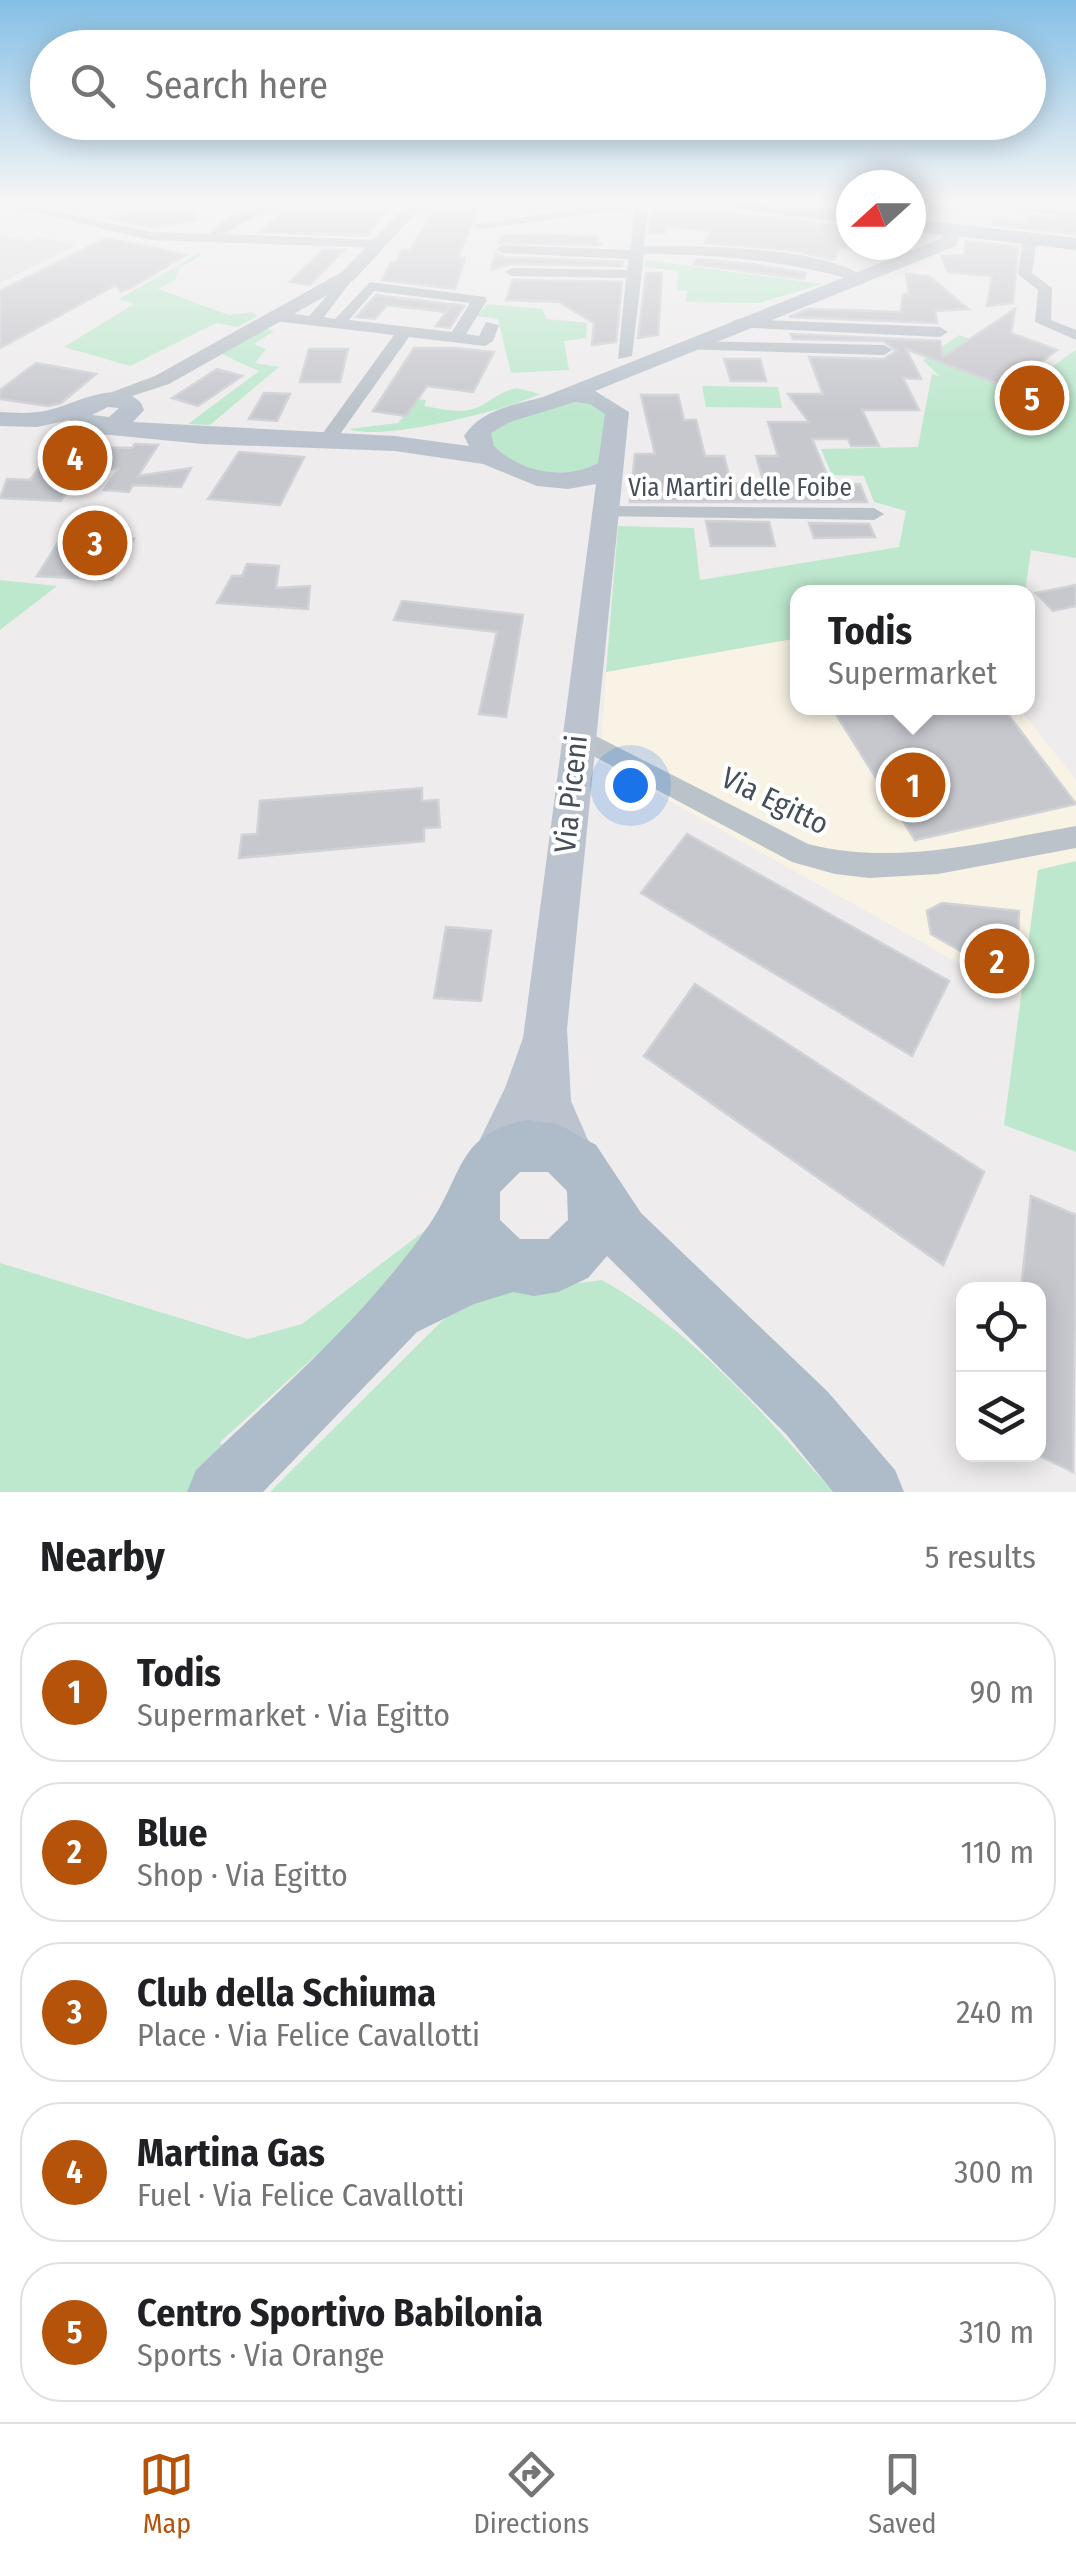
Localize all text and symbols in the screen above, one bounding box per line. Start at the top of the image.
search box [30,30,1046,140]
icon: search [65,58,120,113]
text: Search here [145,62,328,108]
north arrow [836,170,926,260]
pin: 5 [1000,360,1064,436]
pin: 4 [42,420,108,496]
street label: Via Martiri delle Foibe [628,473,852,503]
pin: 3 [62,506,128,580]
popup [790,585,1035,715]
text: Todis [828,608,912,654]
text: Supermarket [828,654,997,692]
street label: Via Piceni [547,733,595,855]
pin: 1 [880,748,946,822]
your location [605,760,656,811]
street label: Via Egitto [716,760,834,842]
pin: 2 [964,924,1030,998]
map controls [956,1282,1046,1462]
button: locate [956,1282,1046,1372]
button: layers [956,1372,1046,1462]
text: Nearby [40,1532,165,1582]
text: 5 results [925,1538,1036,1576]
text: Todis [137,1650,221,1696]
text: 1 [68,1673,81,1711]
text: 90 m [970,1673,1034,1711]
text: Supermarket · Via Egitto [137,1696,450,1734]
text: Blue [137,1810,208,1856]
text: 2 [67,1833,82,1871]
text: 110 m [961,1833,1034,1871]
text: Shop · Via Egitto [137,1856,348,1894]
text: Club della Schiuma [137,1970,436,2016]
text: 3 [67,1993,82,2031]
text: 240 m [956,1993,1034,2031]
text: Place · Via Felice Cavallotti [137,2016,480,2054]
text: Martina Gas [137,2130,325,2176]
text: 4 [66,2153,83,2191]
text: 300 m [954,2153,1034,2191]
text: Fuel · Via Felice Cavallotti [137,2176,465,2214]
text: Centro Sportivo Babilonia [137,2290,543,2336]
text: 5 [67,2313,82,2351]
text: 310 m [959,2313,1034,2351]
text: Sports · Via Orange [137,2336,385,2374]
tab: Map [139,2447,194,2540]
tab: Directions [473,2447,589,2540]
tab: Saved [868,2447,937,2540]

